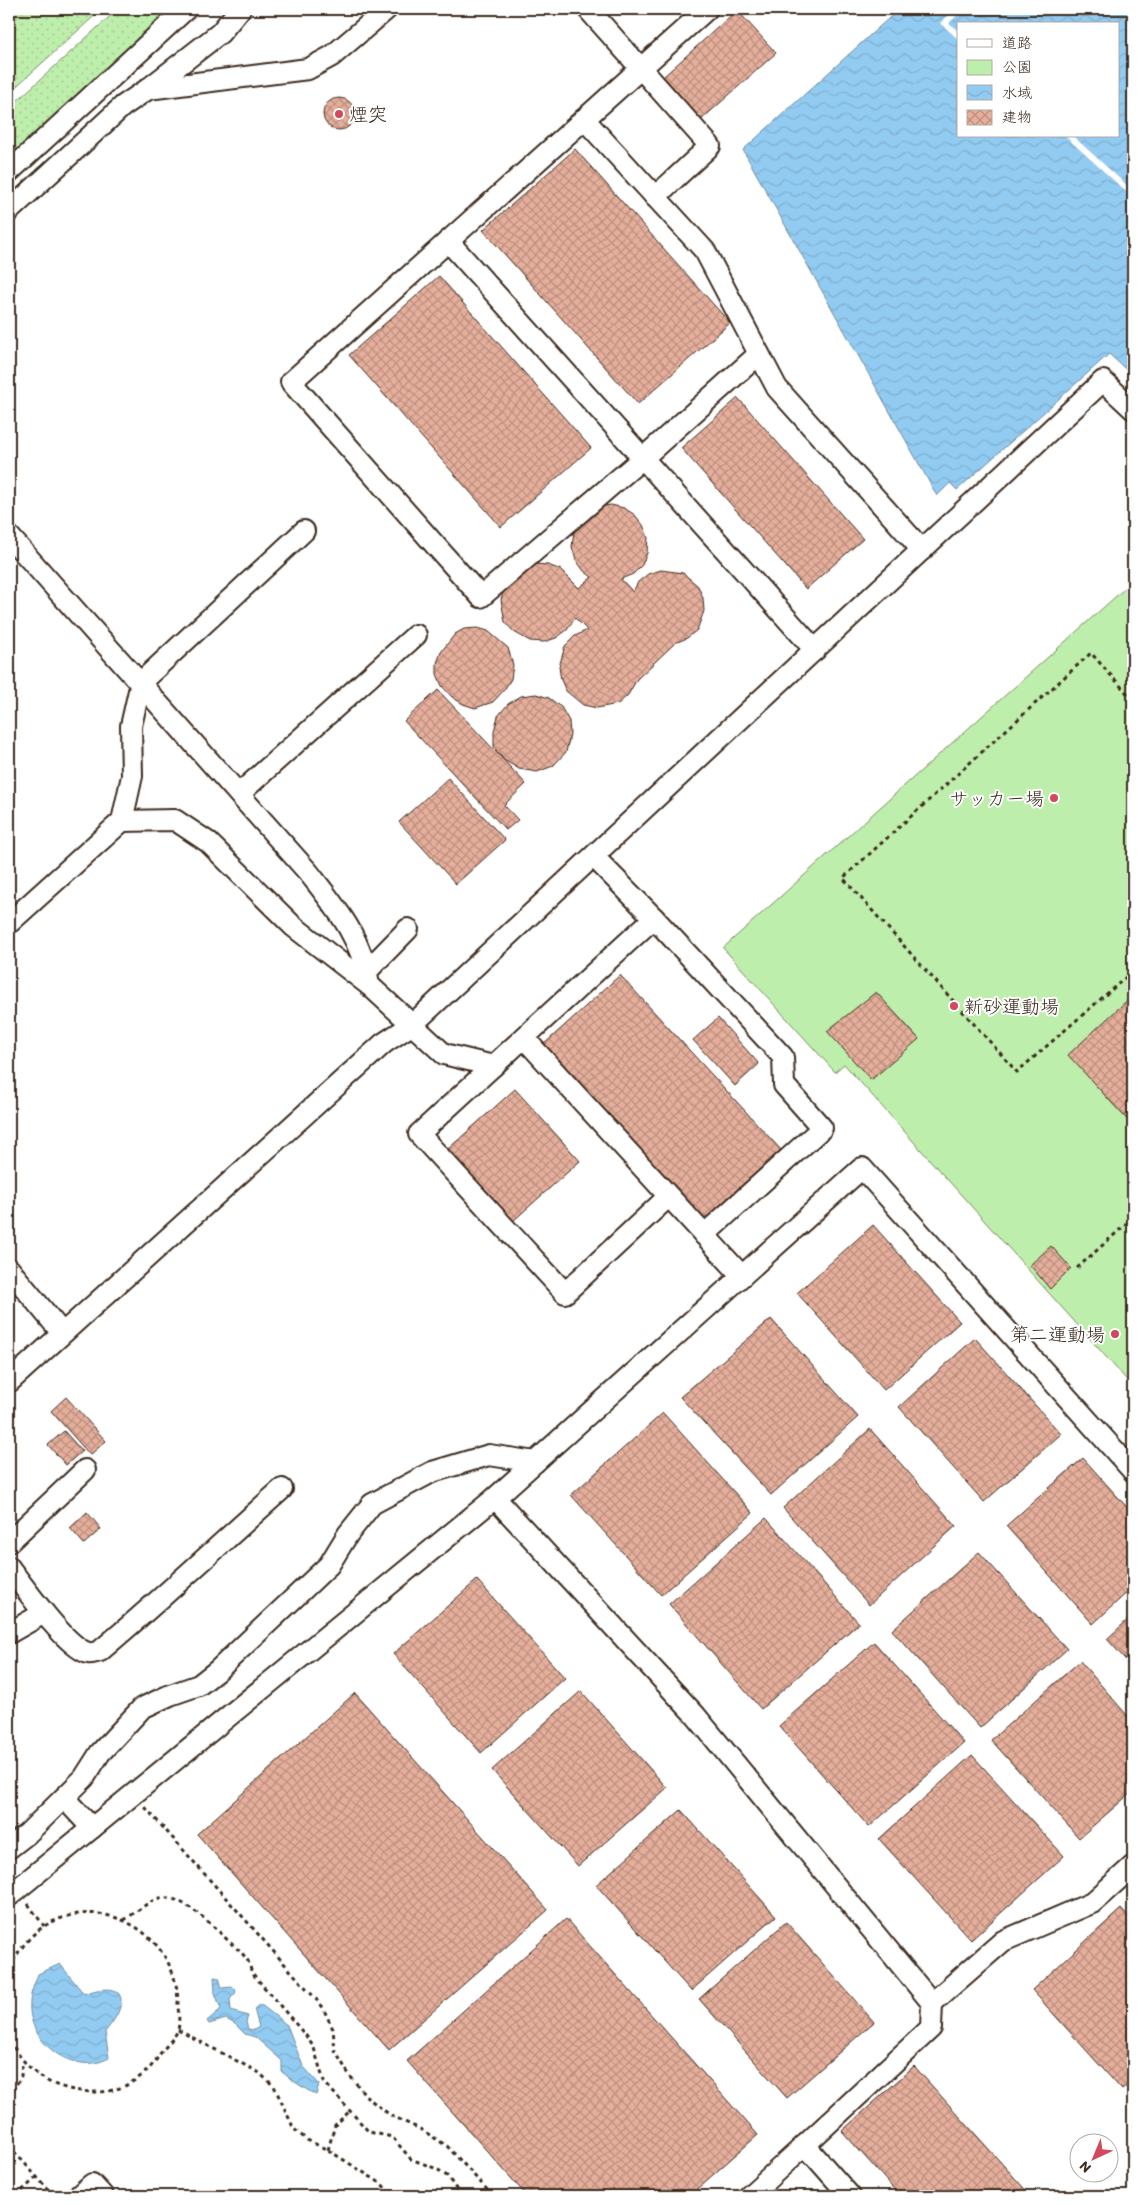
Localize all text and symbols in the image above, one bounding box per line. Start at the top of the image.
legend [957,22,1120,138]
text: 道路 [1002,34,1032,52]
text: 公園 [1002,58,1032,76]
text: 水域 [1002,84,1032,102]
place label: 煙突 [349,103,387,126]
marker: 煙突 [333,108,345,120]
text: 建物 [1002,108,1032,126]
place label: サッカー場 [949,787,1044,810]
marker: サッカー場 [1048,792,1060,804]
place label: 新砂運動場 [964,995,1059,1018]
marker: 新砂運動場 [948,1000,960,1012]
place label: 第二運動場 [1010,1323,1105,1346]
marker: 第二運動場 [1109,1328,1121,1340]
north arrow [1070,2132,1120,2182]
text: N [1076,2158,1095,2176]

